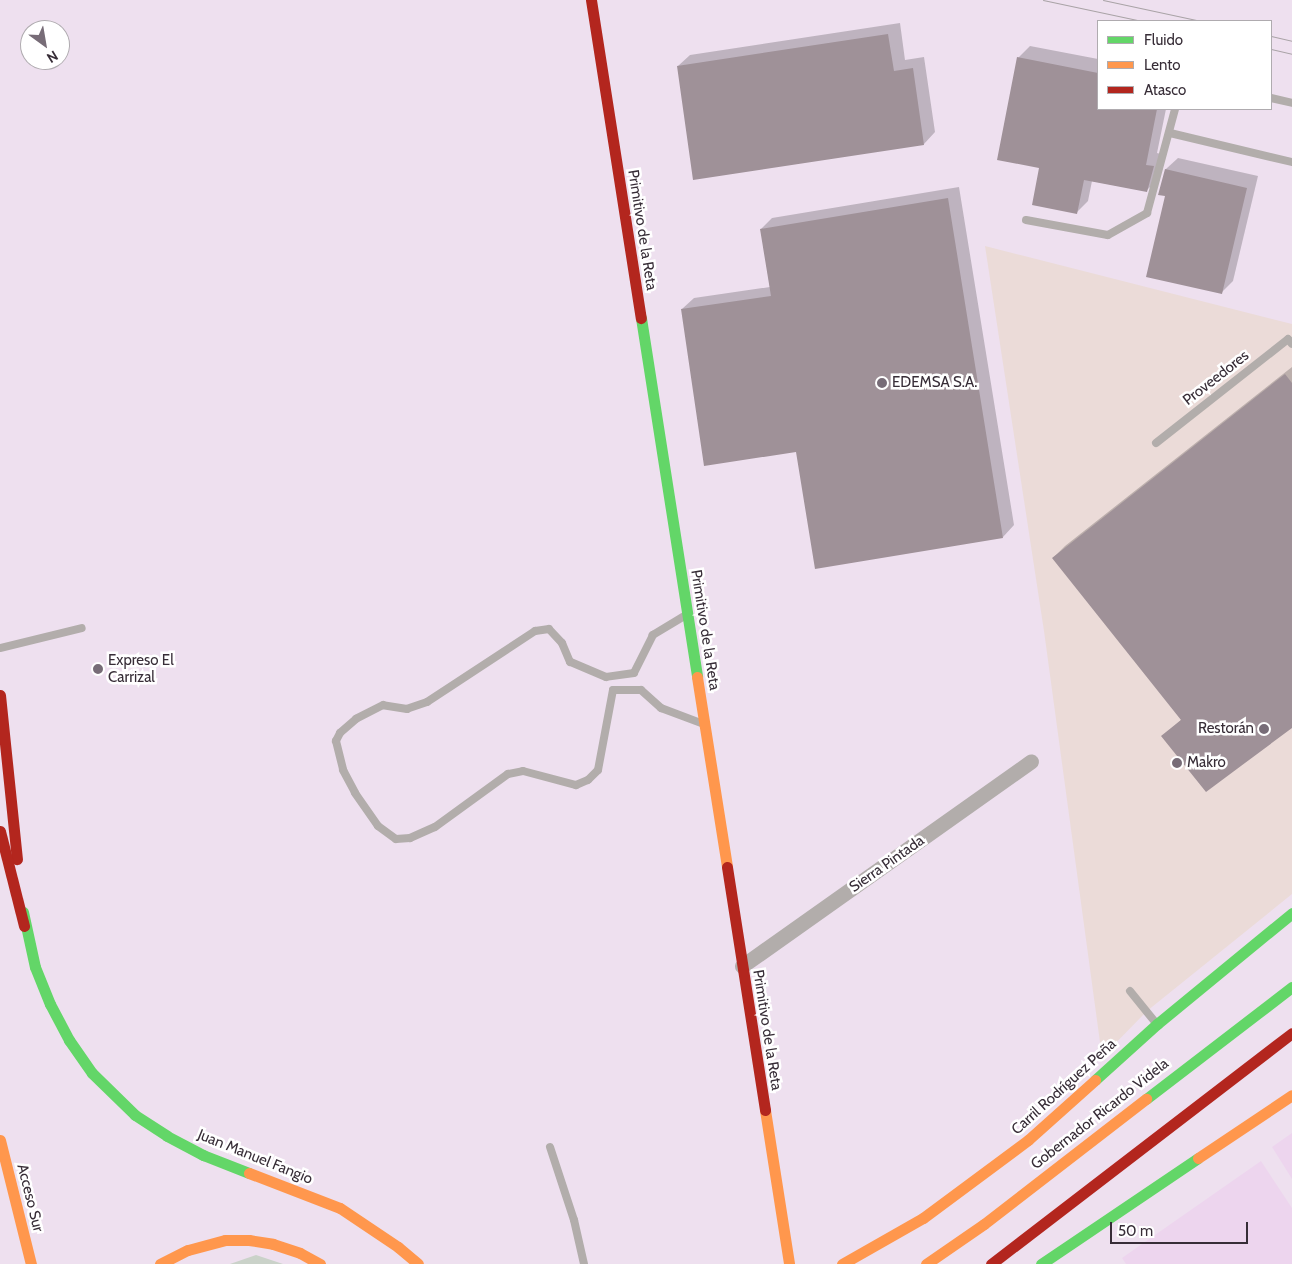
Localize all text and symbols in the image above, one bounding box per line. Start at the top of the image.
north arrow [20,20,70,70]
legend [1097,20,1272,110]
text: Fluido [1144,31,1183,49]
text: N [43,47,61,67]
text: Lento [1144,56,1181,74]
text: Atasco [1144,81,1186,99]
street label: Primitivo de la Reta [624,168,660,292]
street label: Proveedores [1179,347,1253,409]
place label: EDEMSA S.A. [892,374,977,392]
marker: EDEMSA S.A. [876,377,888,389]
street label: Primitivo de la Reta [687,568,723,692]
place label: Expreso El Carrizal [108,651,174,686]
marker: Expreso El Carrizal [92,663,104,675]
place label: Restorán [1198,720,1254,738]
marker: Restorán [1258,723,1270,735]
place label: Makro [1187,754,1226,772]
marker: Makro [1171,757,1183,769]
street label: Sierra Pintada [846,832,928,896]
street label: Primitivo de la Reta [749,968,785,1092]
street label: Carril Rodríguez Peña [1008,1035,1120,1139]
street label: Gobernador Ricardo Videla [1028,1055,1172,1173]
street label: Juan Manuel Fangio [195,1126,315,1188]
street label: Acceso Sur [13,1162,47,1234]
scale bar [1112,1212,1250,1244]
text: 50 m [1118,1222,1153,1240]

